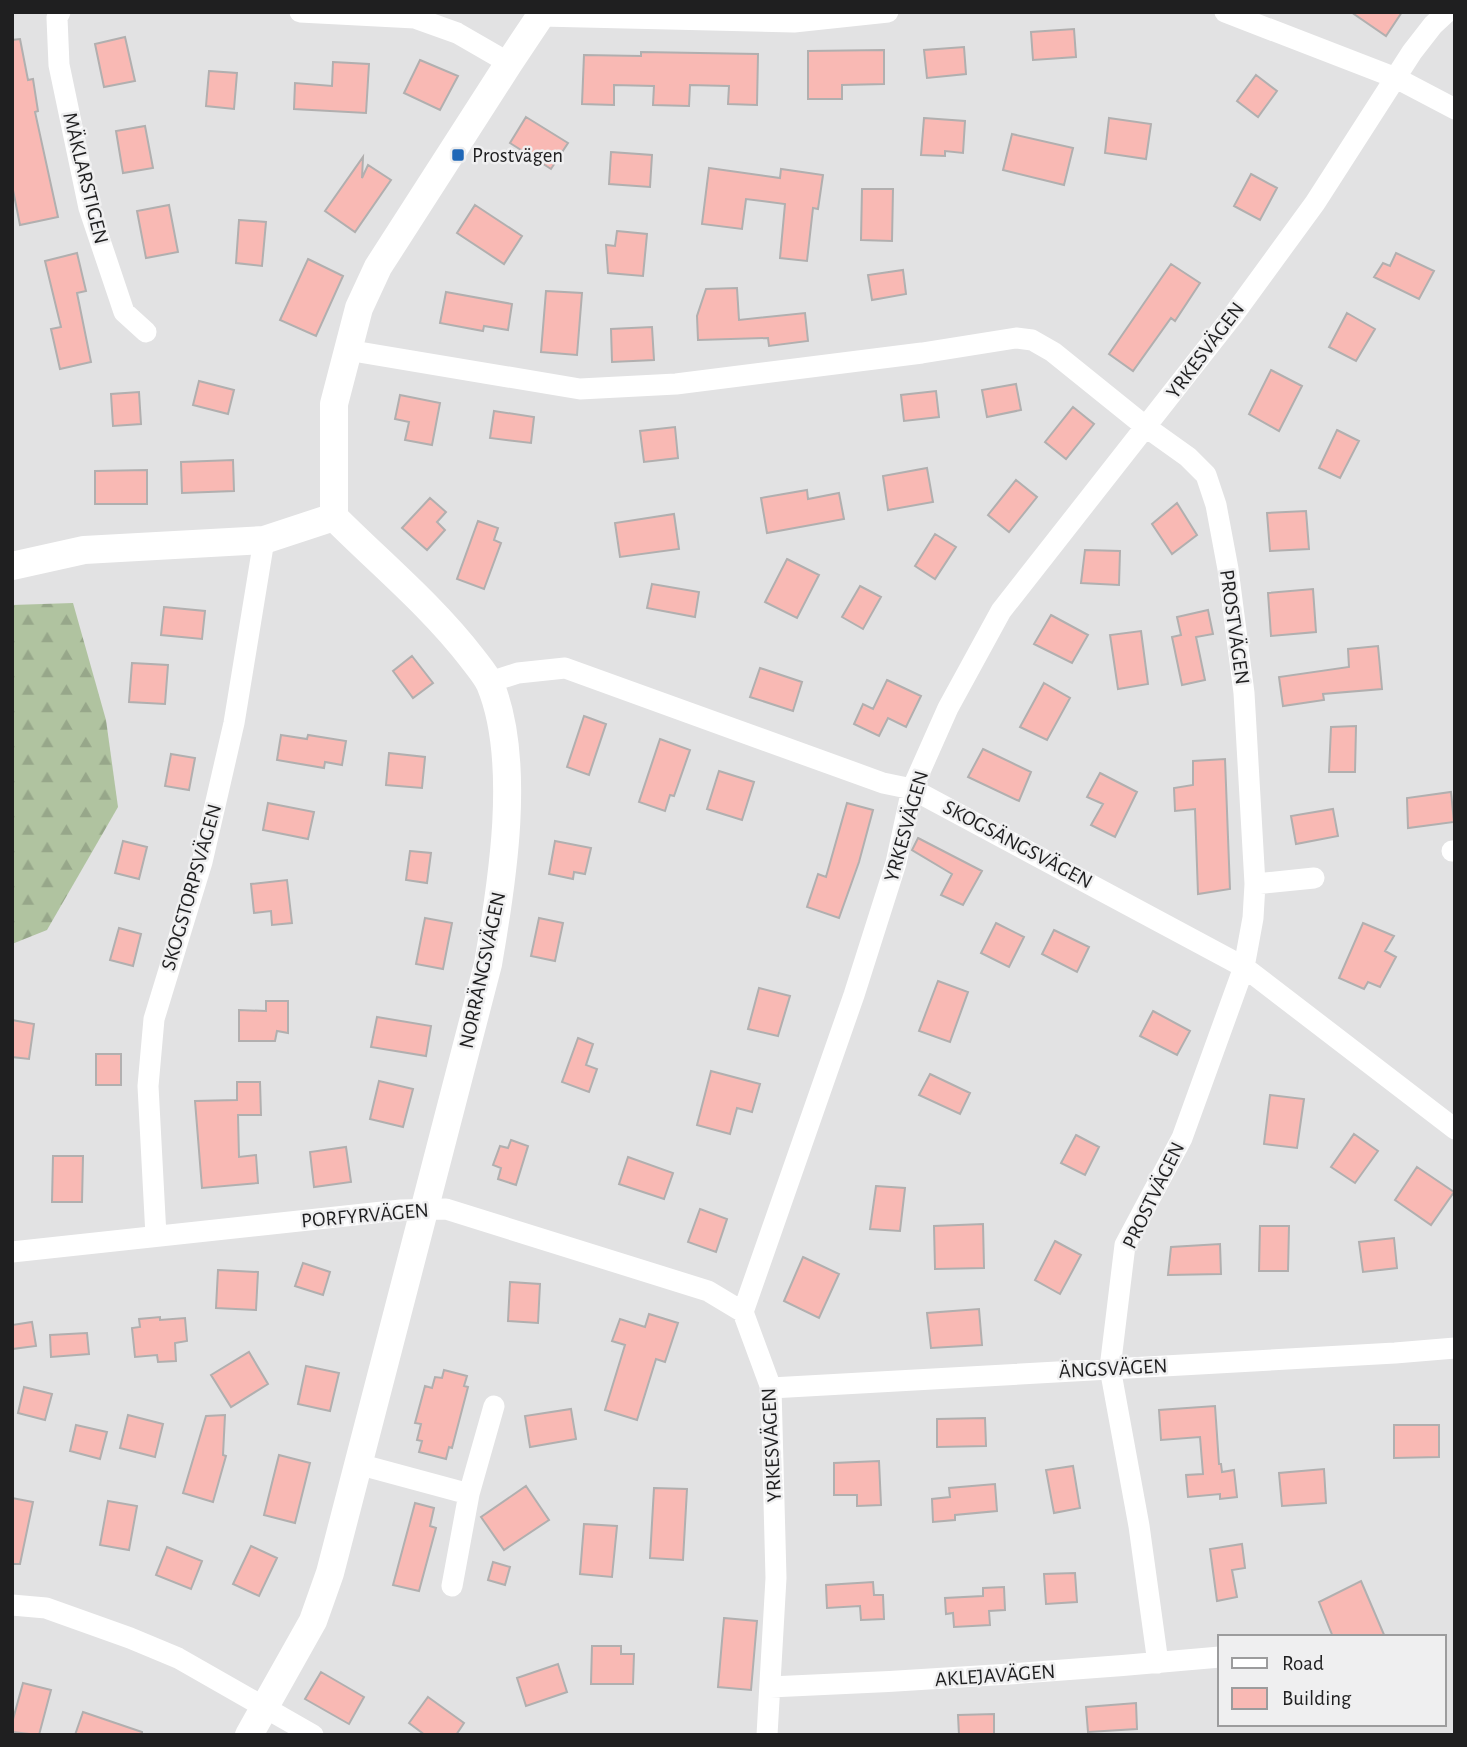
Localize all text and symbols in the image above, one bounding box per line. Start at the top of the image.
street label: MÄKLARSTIGEN [59,110,113,246]
place label: Prostvägen [472,145,563,166]
marker: Prostvägen [450,147,466,163]
street label: YRKESVÄGEN [1162,298,1248,402]
street label: PROSTVÄGEN [1216,568,1254,686]
street label: YRKESVÄGEN [880,768,932,884]
street label: SKOGSÄNGSVÄGEN [940,795,1096,893]
street label: SKOGSTORPSVÄGEN [157,801,225,973]
street label: NORRÄNGSVÄGEN [455,890,509,1050]
street label: PROSTVÄGEN [1118,1138,1188,1252]
street label: PORFYRVÄGEN [300,1198,430,1232]
street label: ÄNGSVÄGEN [1058,1354,1168,1382]
street label: YRKESVÄGEN [757,1387,785,1503]
legend [1218,1635,1446,1726]
text: Road [1282,1653,1324,1674]
street label: AKLEJAVÄGEN [934,1660,1056,1690]
text: Building [1282,1688,1352,1709]

